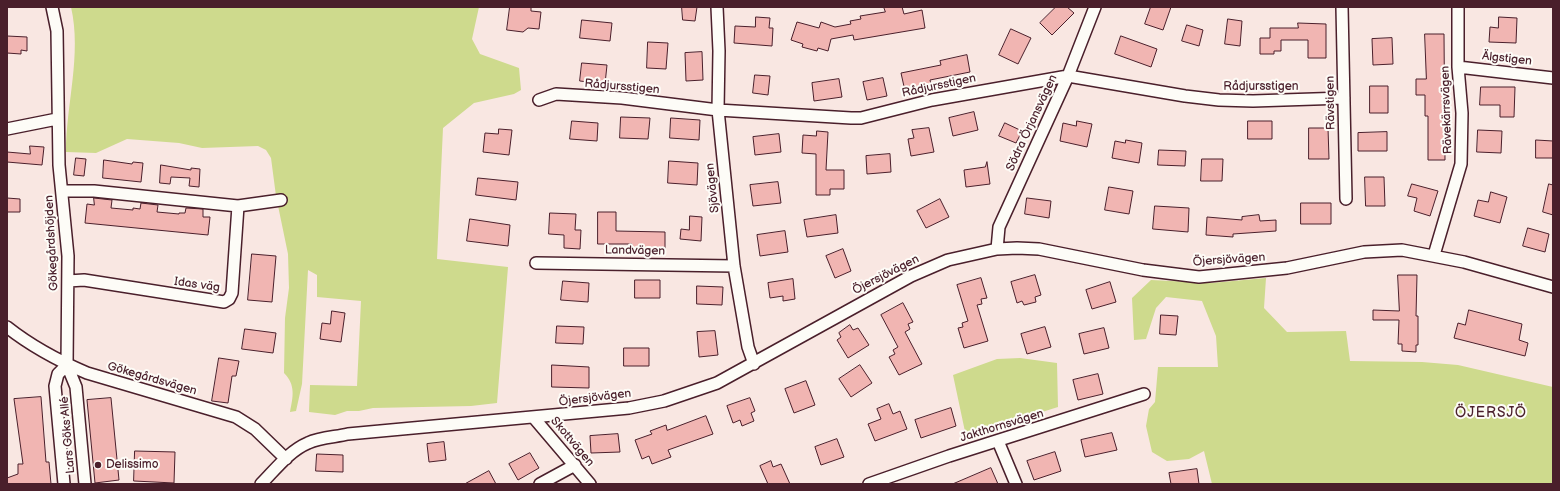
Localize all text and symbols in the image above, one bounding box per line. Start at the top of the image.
street label: Älgstigen [1481,49,1533,69]
street label: Rävekärrsvägen [1438,66,1456,154]
street label: Rådjursstigen [901,71,977,101]
street label: Södra Örjansvägen [1003,73,1061,173]
street label: Rävstigen [1323,76,1339,130]
street label: Rådjursstigen [584,77,660,97]
street label: Rådjursstigen [1223,80,1299,94]
street label: Sjövägen [703,162,723,214]
street label: Gökegårdshöjden [42,195,62,291]
street label: Landvägen [605,243,665,259]
street label: Öjersjövägen [1192,250,1266,270]
street label: Öjersjövägen [850,252,922,298]
street label: Idas väg [173,275,221,295]
street label: Gökegårdsvägen [106,359,198,399]
street label: Öjersjövägen [558,386,632,410]
street label: Lars Göks Allé [57,396,79,474]
district label: ÖJERSJÖ [1455,405,1527,421]
street label: Jakthornsvägen [959,406,1045,446]
street label: Skottvägen [547,414,597,470]
place label: Delissimo [106,458,159,472]
marker: Delissimo [93,460,103,470]

